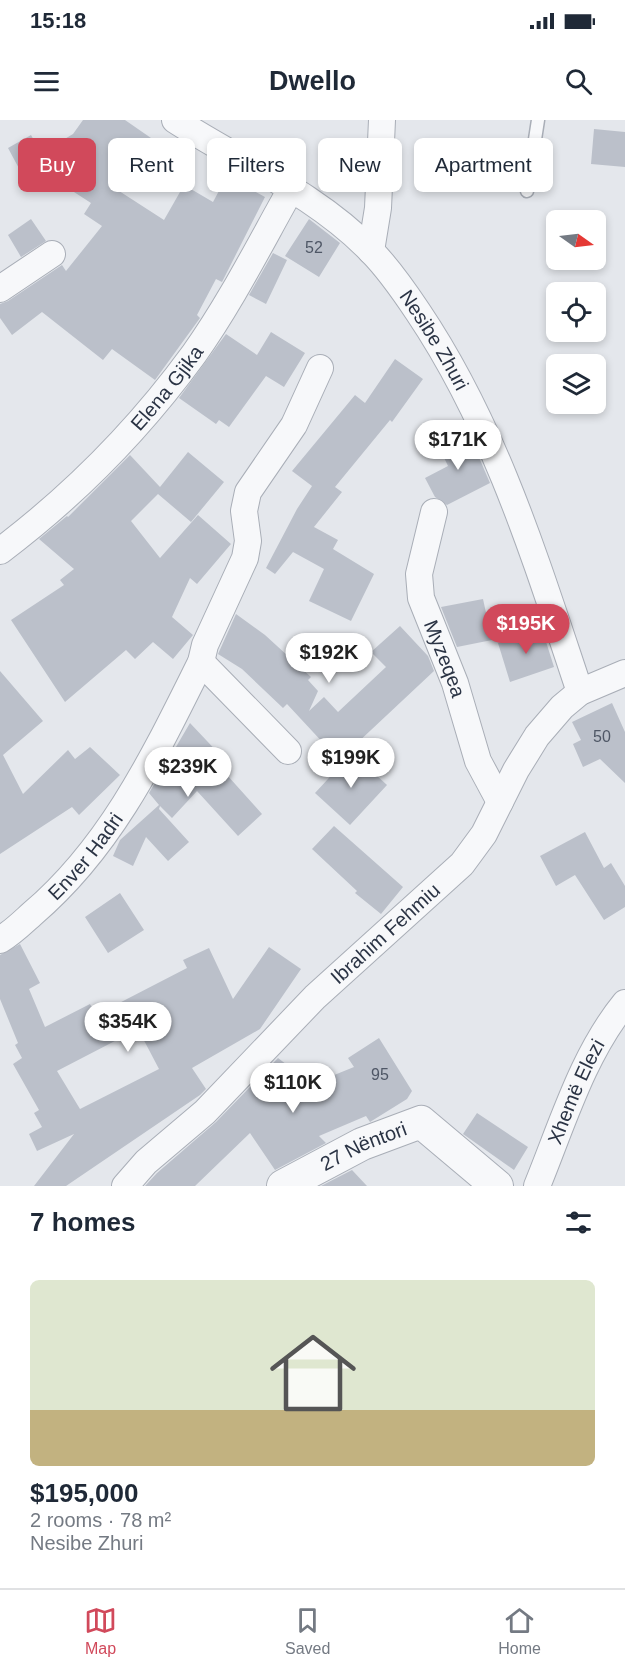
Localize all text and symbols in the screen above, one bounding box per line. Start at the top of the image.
text: 15:18 [30,8,86,33]
icon: menu [30,65,63,98]
icon: search [562,65,595,98]
text: Dwello [269,66,356,96]
chip: Buy [18,138,96,192]
chip: Rent [108,138,195,192]
chip: Filters [207,138,306,192]
chip: New [318,138,402,192]
chip: Apartment [414,138,553,192]
north arrow [546,210,606,270]
map controls [546,210,606,414]
house number: 52 [305,239,323,256]
button: locate [546,282,606,342]
street label: Nesibe Zhuri [395,286,473,394]
street label: Elena Gjika [126,341,208,435]
button: layers [546,354,606,414]
pin: $171K [416,420,500,471]
text: $171K [429,428,487,450]
pin: $195K [484,604,568,655]
text: $195K [497,612,555,634]
street label: Myzeqea [420,617,470,701]
pin: $192K [287,633,371,684]
text: $192K [300,641,358,663]
house number: 50 [593,728,611,745]
pin: $199K [309,738,393,789]
text: $199K [322,746,380,768]
pin: $239K [146,747,230,798]
text: $239K [159,755,217,777]
street label: Enver Hadri [43,809,127,904]
street label: Ibrahim Fehmiu [326,879,444,988]
pin: $354K [86,1002,170,1053]
text: $354K [99,1010,157,1032]
street label: Xhemë Elezi [543,1035,609,1147]
pin: $110K [251,1063,335,1114]
house number: 95 [371,1066,389,1083]
text: $110K [264,1071,322,1093]
street label: 27 Nëntori [317,1117,410,1175]
icon: filters [562,1206,595,1239]
text: 7 homes [30,1207,136,1237]
icon: home [259,1319,367,1427]
text: $195,000 [30,1478,138,1508]
text: 2 rooms · 78 m² [30,1509,171,1531]
text: Nesibe Zhuri [30,1532,143,1554]
tab: Map [84,1604,117,1658]
tab: Saved [285,1604,330,1658]
tab: Home [498,1604,541,1658]

